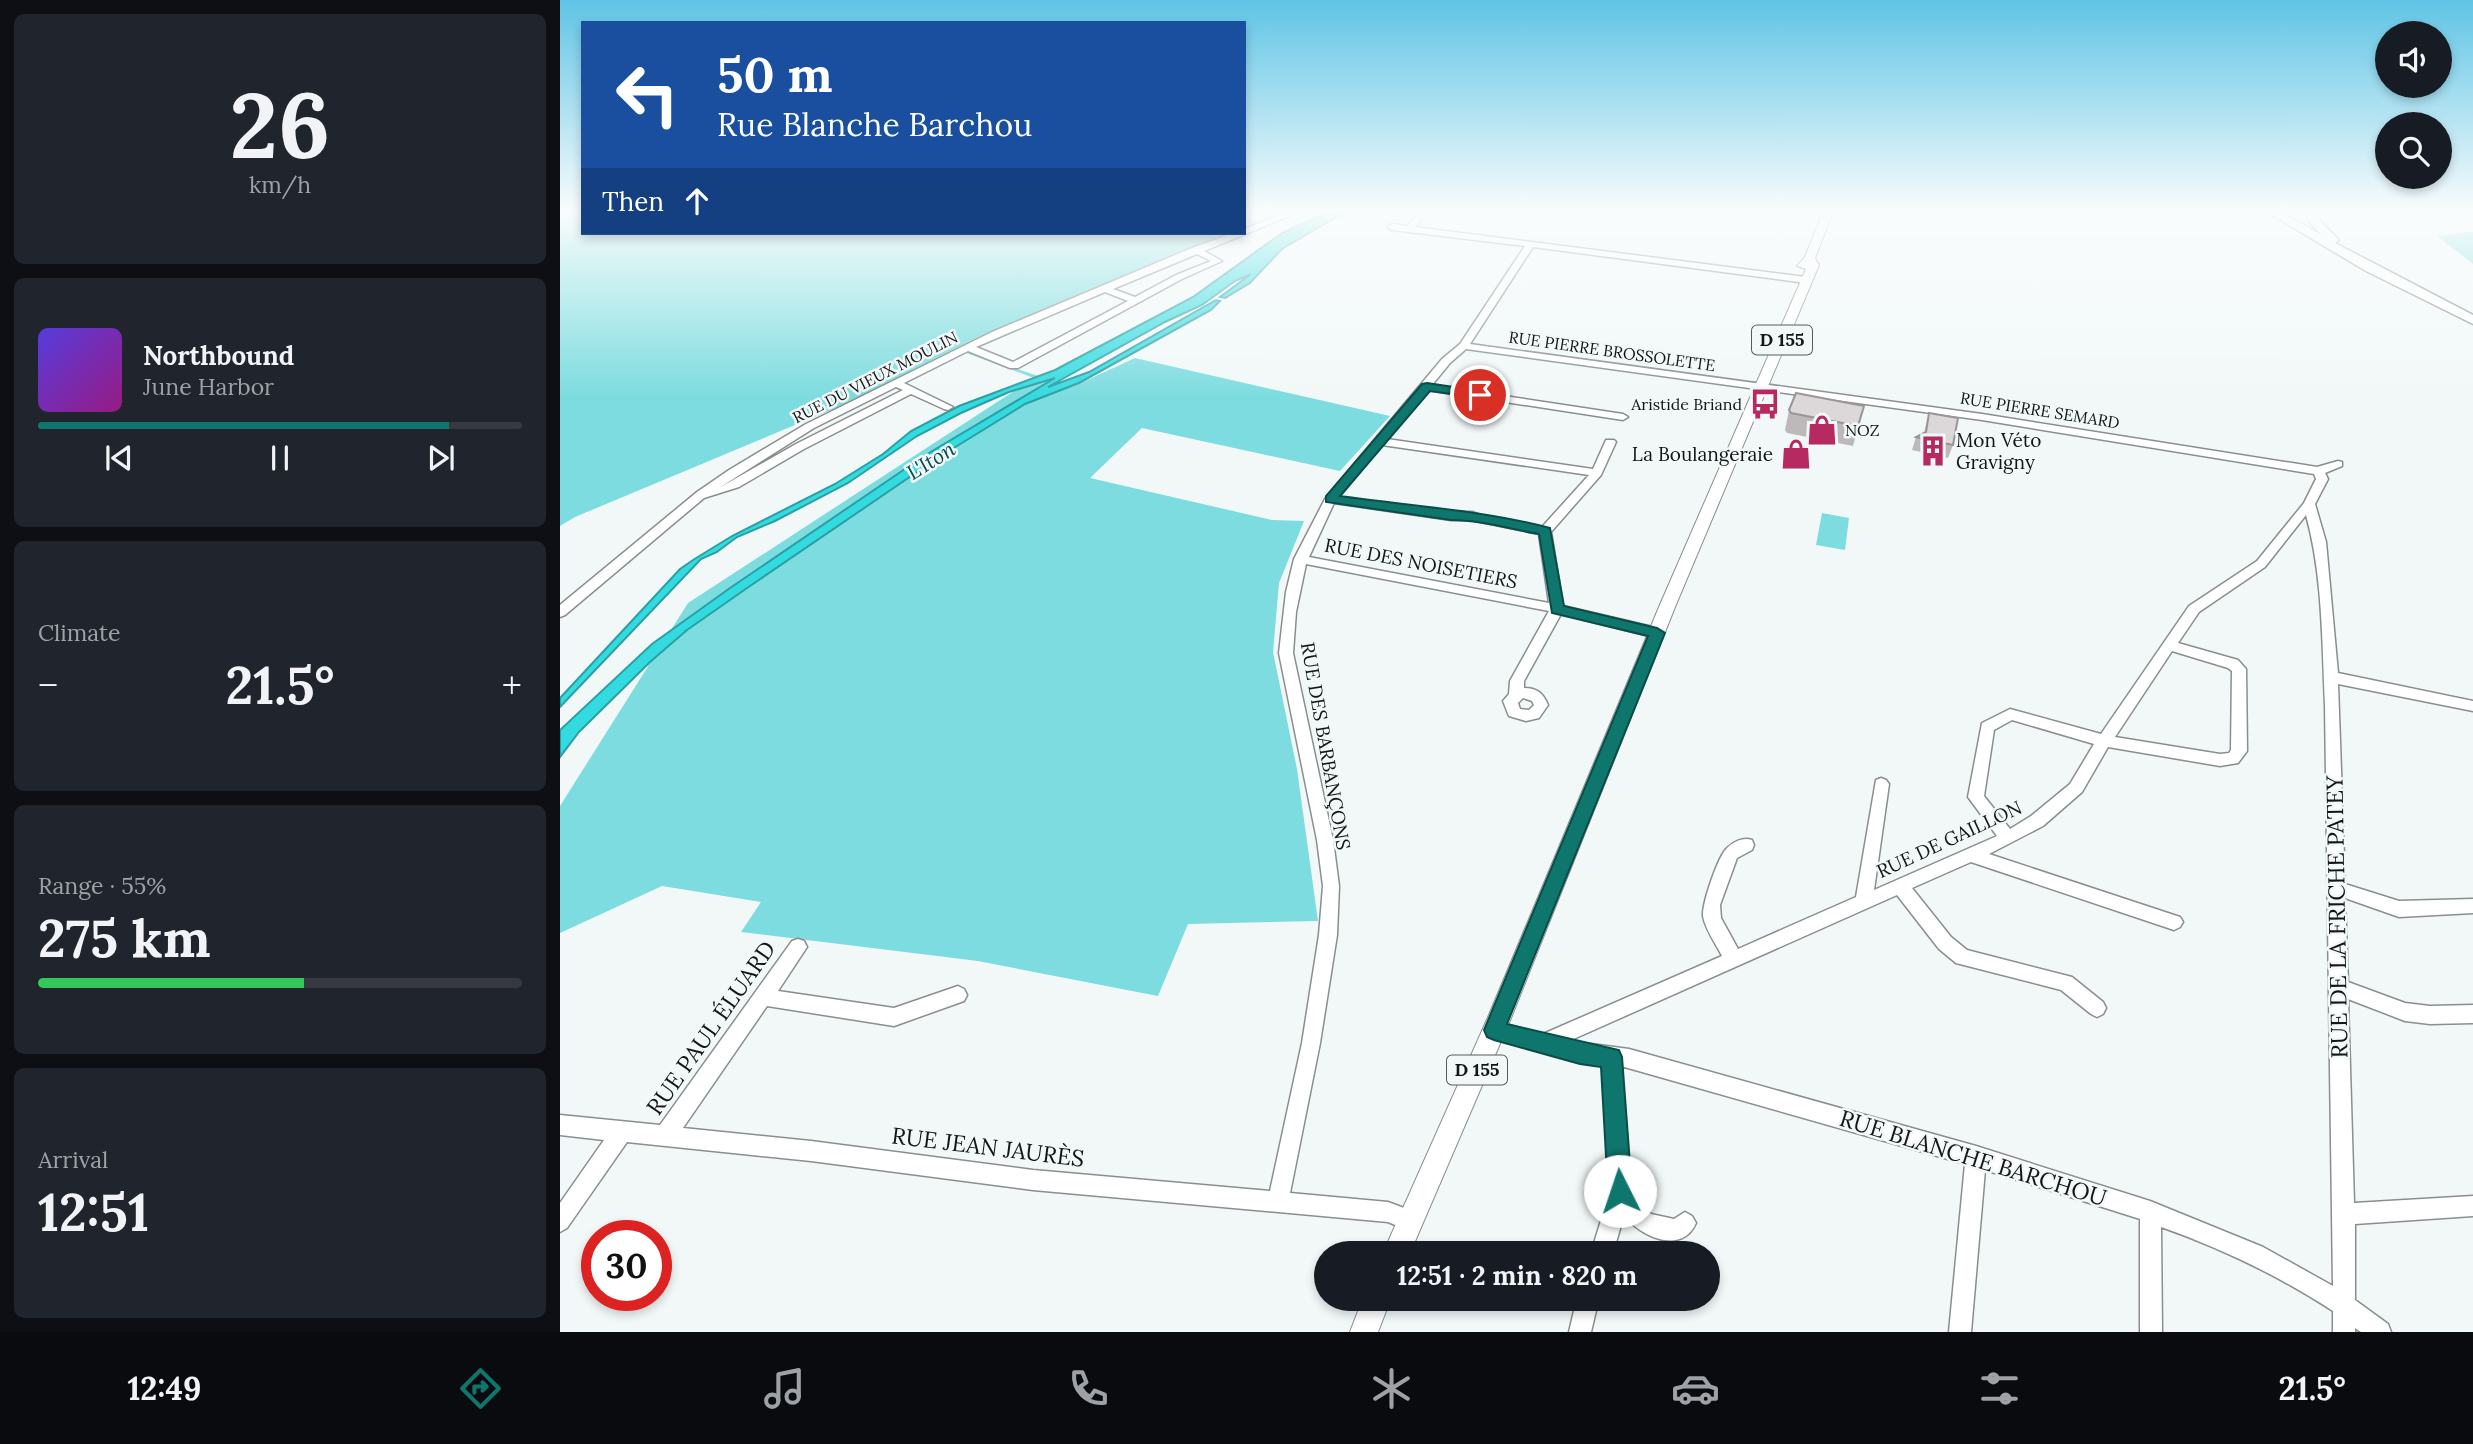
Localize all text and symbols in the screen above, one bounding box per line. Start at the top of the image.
map controls [2375,21,2452,189]
button: sound [2375,21,2452,98]
text: 50 m [717,43,833,105]
icon: left [602,49,693,140]
text: 26 [230,66,330,183]
text: Rue Blanche Barchou [717,104,1032,145]
button: search [2375,112,2452,189]
text: km/h [249,170,311,199]
icon: ahead [678,182,716,220]
text: Then [602,185,664,218]
road number: D 155 [1752,326,1812,354]
street label: RUE DU VIEUX MOULIN [789,327,961,427]
street label: RUE PIERRE BROSSOLETTE [1508,327,1717,375]
text: Northbound [143,339,294,372]
pin [1450,365,1510,425]
text: June Harbor [143,372,274,401]
icon: arrive [1461,376,1499,414]
bus stop icon: Aristide Briand [1748,387,1782,421]
street label: RUE PIERRE SEMARD [1959,388,2121,432]
place label: Aristide Briand [1630,394,1742,414]
shop icon: NOZ [1805,413,1839,447]
place label: NOZ [1845,420,1880,440]
place label: Mon Véto Gravigny [1956,428,2041,474]
building icon: Mon Véto Gravigny [1916,434,1950,468]
water label: L'Iton [901,435,960,486]
shop icon: La Boulangeraie [1779,437,1813,471]
icon: previous [100,439,138,477]
icon: pause [261,439,299,477]
icon: next [422,439,460,477]
place label: La Boulangeraie [1632,442,1773,466]
street label: RUE DES NOISETIERS [1323,533,1519,593]
text: Climate [38,618,120,647]
street label: RUE DES BARBANÇONS [1296,640,1356,852]
text: 21.5° [226,652,334,718]
text: − [38,661,58,709]
text: + [502,661,522,709]
street label: RUE DE LA FRICHE PATEY [2320,775,2353,1059]
street label: RUE DE GAILLON [1873,795,2025,883]
text: Range · 55% [38,871,166,900]
text: 275 km [38,905,211,971]
street label: RUE PAUL ÉLUARD [640,935,781,1120]
road number: D 155 [1447,1056,1507,1084]
street label: RUE BLANCHE BARCHOU [1836,1103,2110,1212]
street label: RUE JEAN JAURÈS [890,1120,1086,1173]
text: Arrival [38,1145,108,1174]
position arrow [1583,1154,1657,1228]
text: 12:51 [38,1179,149,1245]
speed limit sign: 30 [581,1220,672,1311]
text: 12:51 · 2 min · 820 m [1397,1259,1637,1292]
icon: directions [456,1364,505,1413]
icon: music [760,1364,809,1413]
icon: phone [1064,1364,1113,1413]
icon: climate [1367,1364,1416,1413]
icon: car [1671,1364,1720,1413]
icon: filters [1975,1364,2024,1413]
text: 12:49 [127,1368,201,1409]
text: 21.5° [2279,1368,2346,1409]

